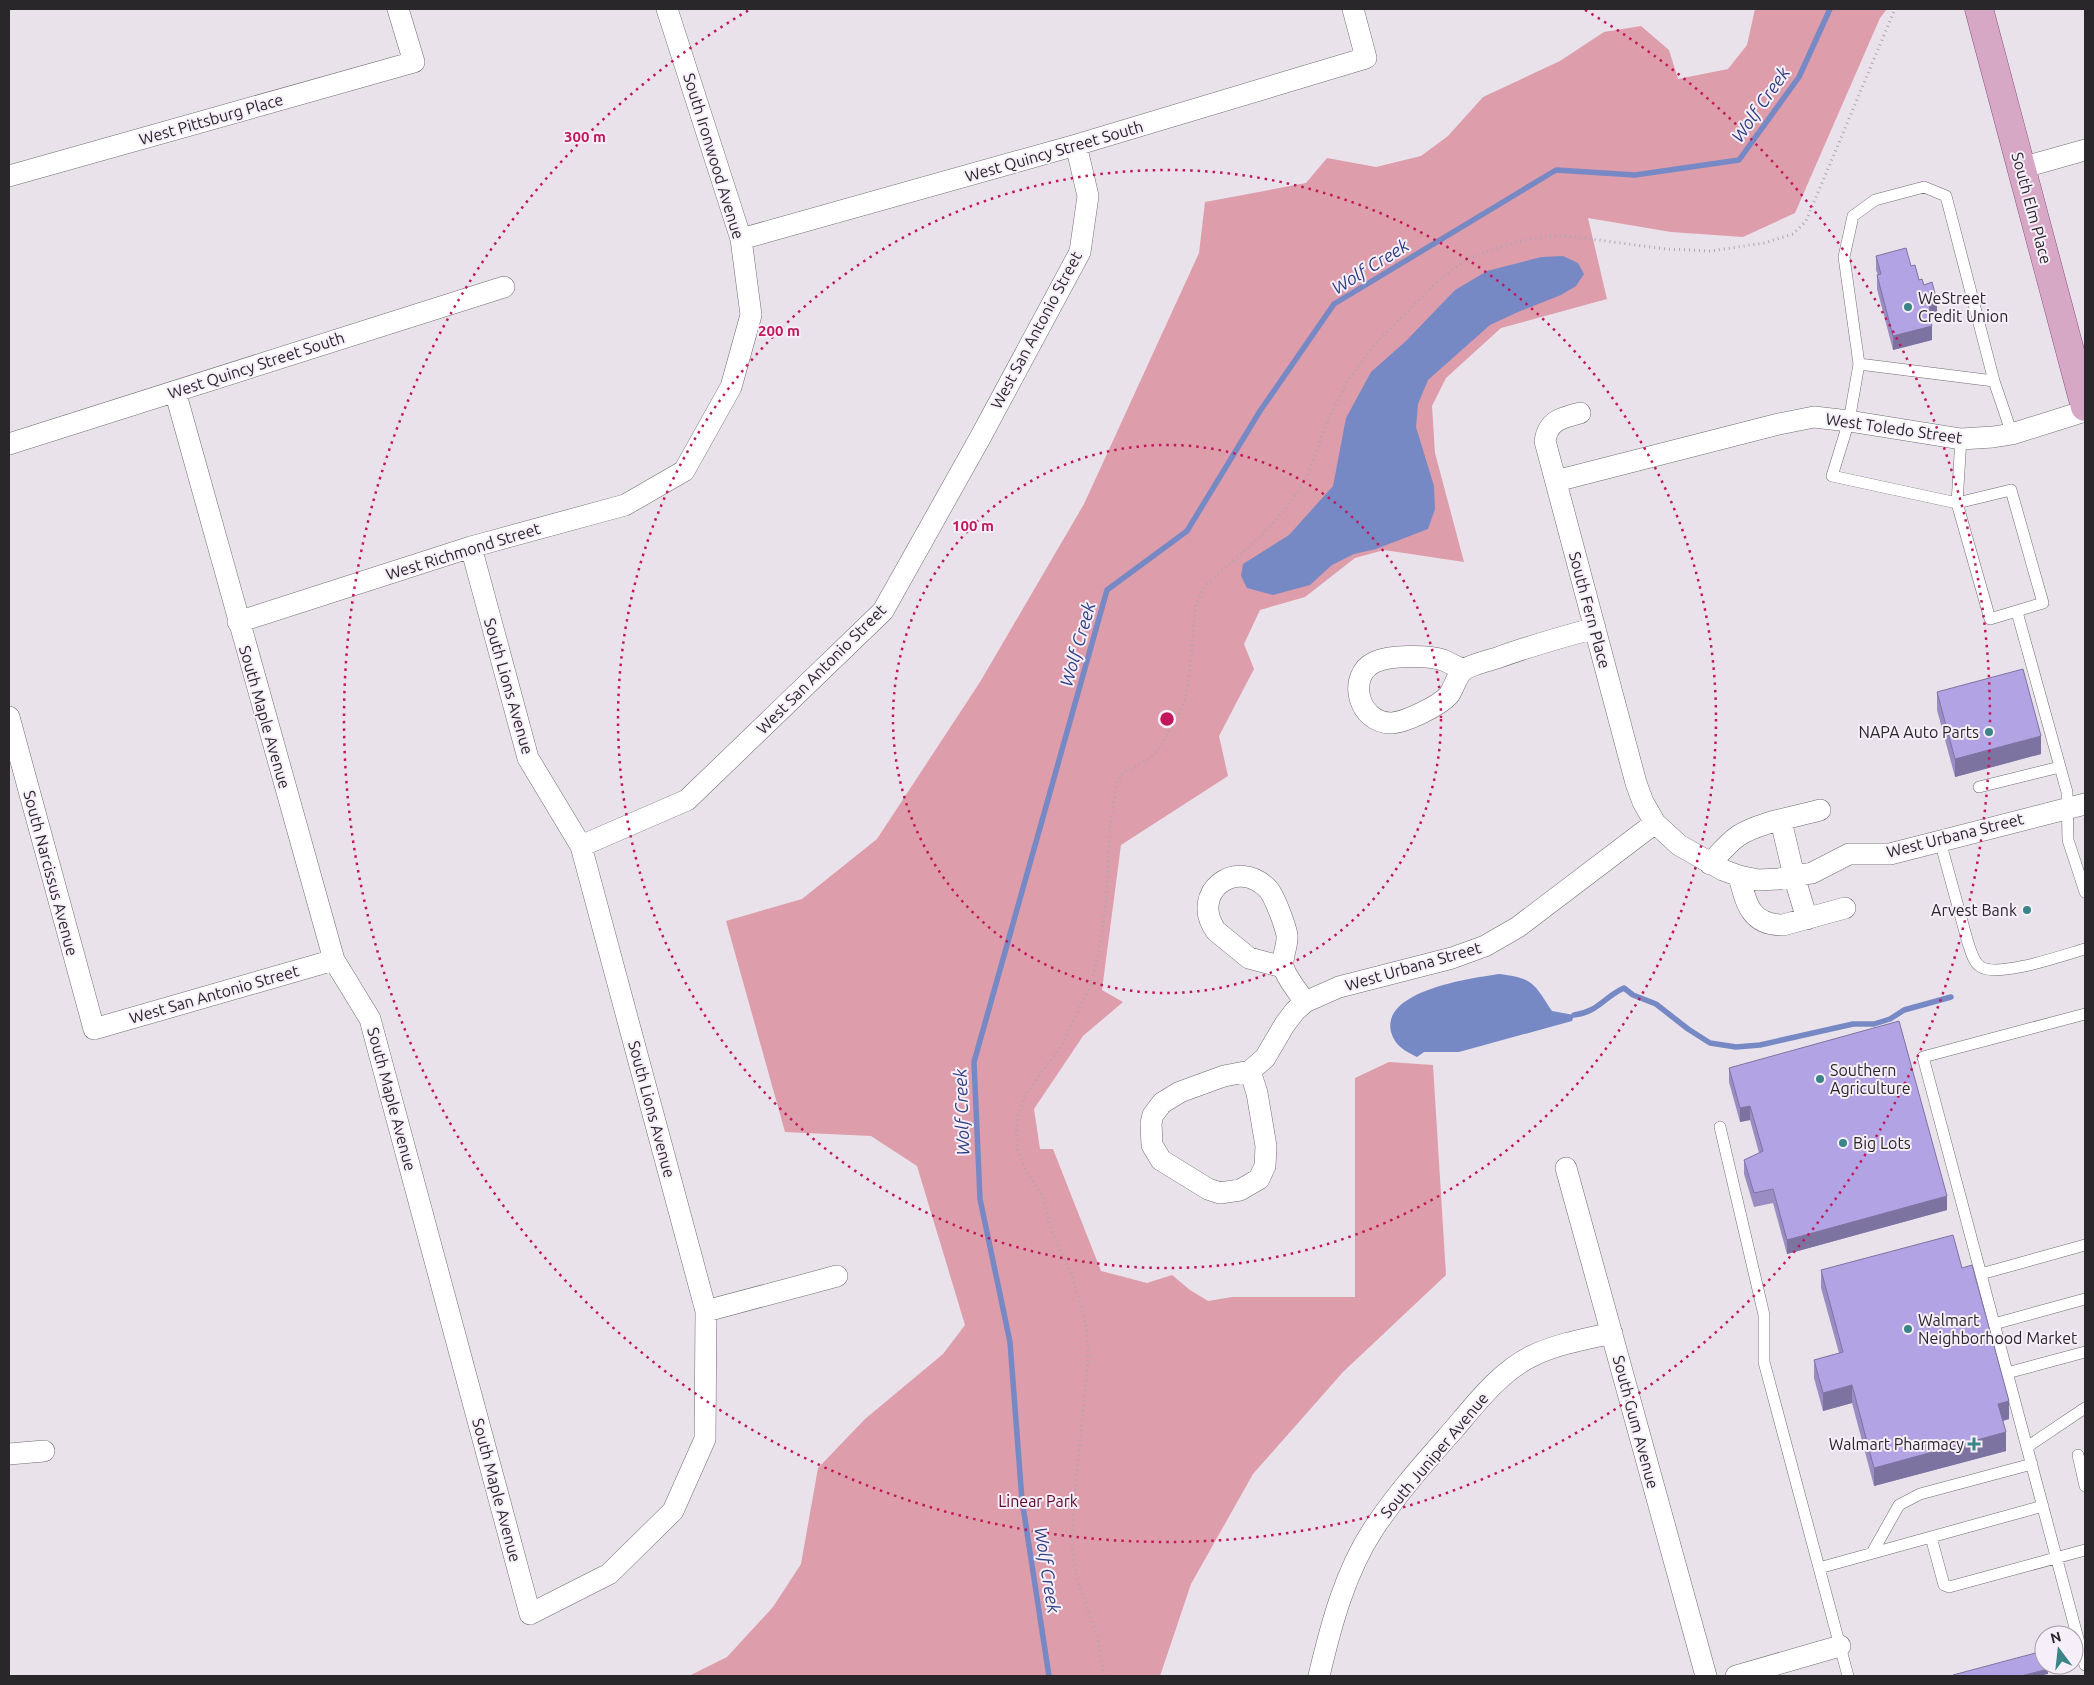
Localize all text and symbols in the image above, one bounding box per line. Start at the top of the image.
water label: Wolf Creek [1727,62,1794,146]
street label: South Ironwood Avenue [680,71,748,241]
street label: West Pittsburg Place [137,90,285,148]
street label: West Quincy Street South [963,117,1145,185]
text: 300 m [564,128,606,145]
street label: South Elm Place [2008,150,2056,266]
water label: Wolf Creek [1328,234,1413,298]
street label: West San Antonio Street [987,248,1085,412]
place label: WeStreet Credit Union [1918,289,2008,325]
marker: WeStreet Credit Union [1902,301,1914,313]
text: 200 m [758,322,800,339]
street label: West Quincy Street South [165,328,347,402]
street label: West Toledo Street [1824,409,1964,447]
text: 100 m [952,517,994,534]
street label: West Richmond Street [384,519,543,583]
street label: South Fern Place [1566,550,1614,670]
water label: Wolf Creek [1055,599,1100,689]
street label: West San Antonio Street [753,600,890,737]
street label: South Lions Avenue [481,616,537,756]
street label: South Maple Avenue [236,643,294,791]
centre of rings [1158,710,1176,728]
place label: NAPA Auto Parts [1858,723,1979,741]
marker: NAPA Auto Parts [1983,726,1995,738]
street label: South Narcissus Avenue [20,788,82,958]
street label: West Urbana Street [1885,809,2026,861]
place label: Arvest Bank [1931,901,2017,919]
marker: Arvest Bank [2021,904,2033,916]
street label: West Urbana Street [1343,938,1484,994]
street label: West San Antonio Street [127,961,302,1027]
street label: South Maple Avenue [364,1025,420,1173]
street label: South Lions Avenue [625,1039,679,1179]
place label: Southern Agriculture [1830,1061,1911,1097]
water label: Wolf Creek [949,1067,974,1156]
marker: Southern Agriculture [1814,1073,1826,1085]
place label: Big Lots [1853,1134,1911,1152]
marker: Big Lots [1837,1137,1849,1149]
place label: Walmart Neighborhood Market [1918,1311,2078,1347]
marker: Walmart Neighborhood Market [1902,1323,1914,1335]
street label: South Gum Avenue [1610,1353,1662,1491]
street label: South Juniper Avenue [1376,1389,1492,1521]
street label: South Maple Avenue [469,1416,525,1564]
place label: Walmart Pharmacy [1829,1435,1964,1453]
marker: Walmart Pharmacy [1968,1438,1980,1450]
park label: Linear Park [998,1492,1078,1510]
water label: Wolf Creek [1030,1525,1065,1615]
north arrow [2034,1625,2084,1675]
text: N [2049,1628,2063,1647]

